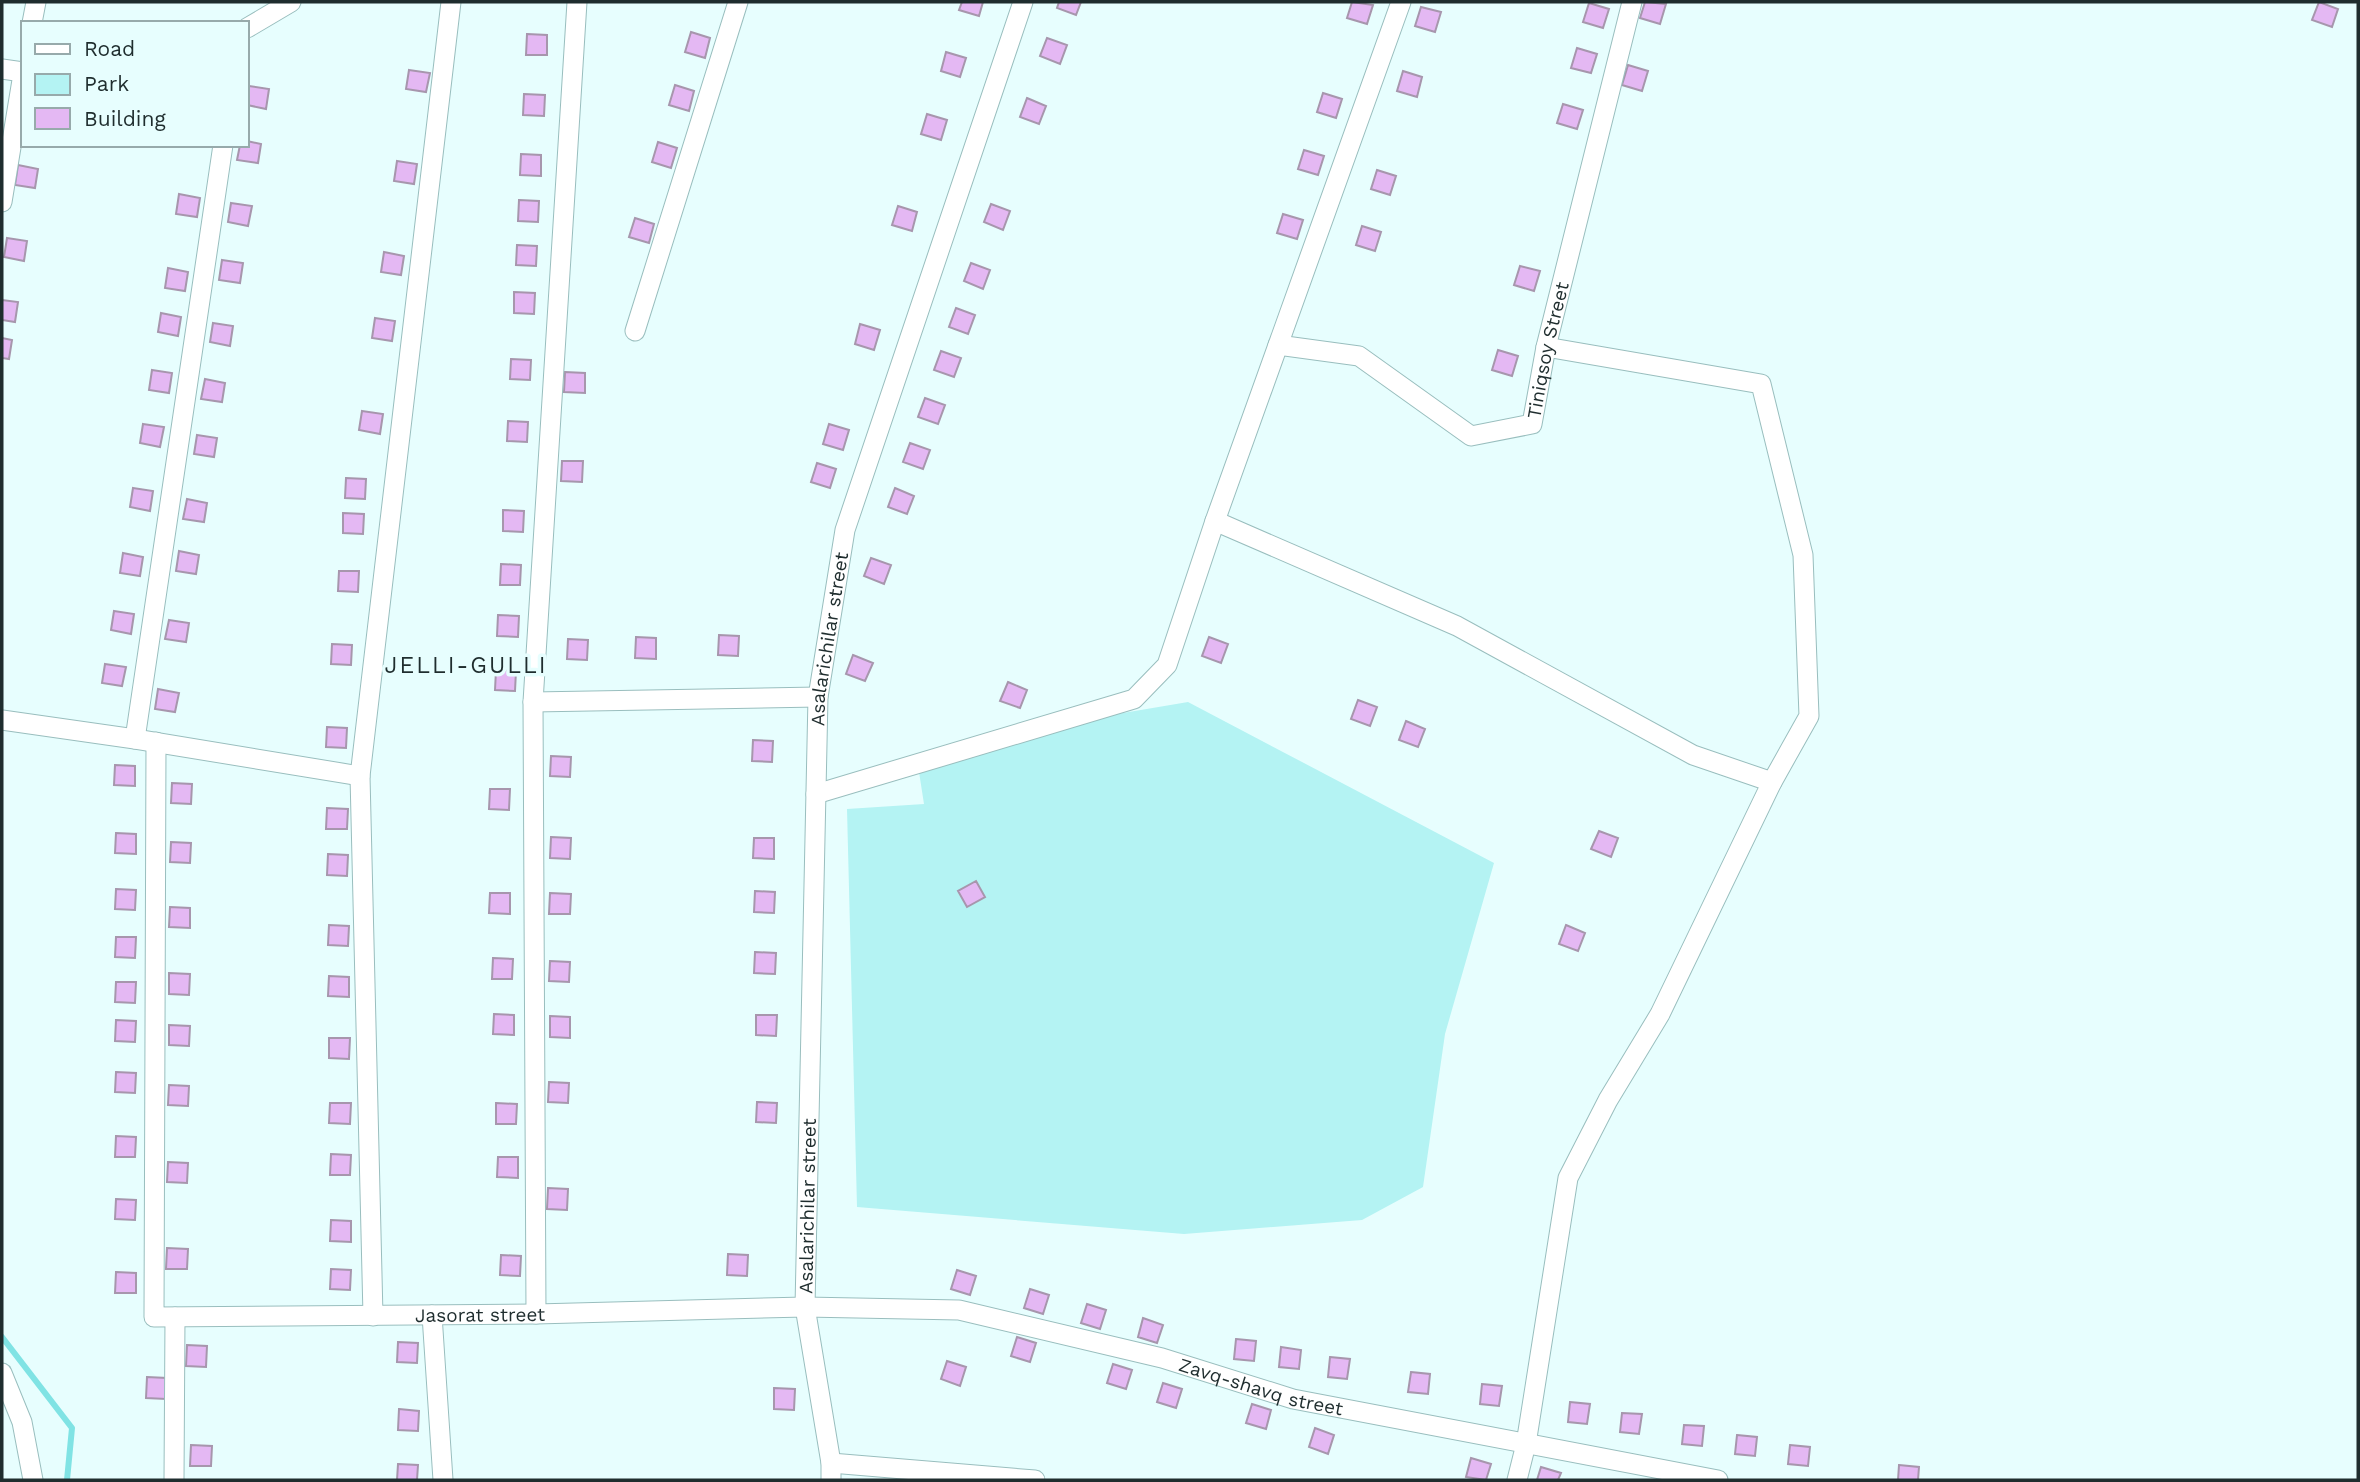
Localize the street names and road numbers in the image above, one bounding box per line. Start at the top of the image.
street label: Tiniqsoy Street [1522,279,1573,420]
street label: Asalarichilar street [806,551,853,726]
street label: Asalarichilar street [794,1118,821,1294]
street label: Jasorat street [415,1302,545,1326]
street label: Zavq-shavq street [1176,1353,1345,1420]

